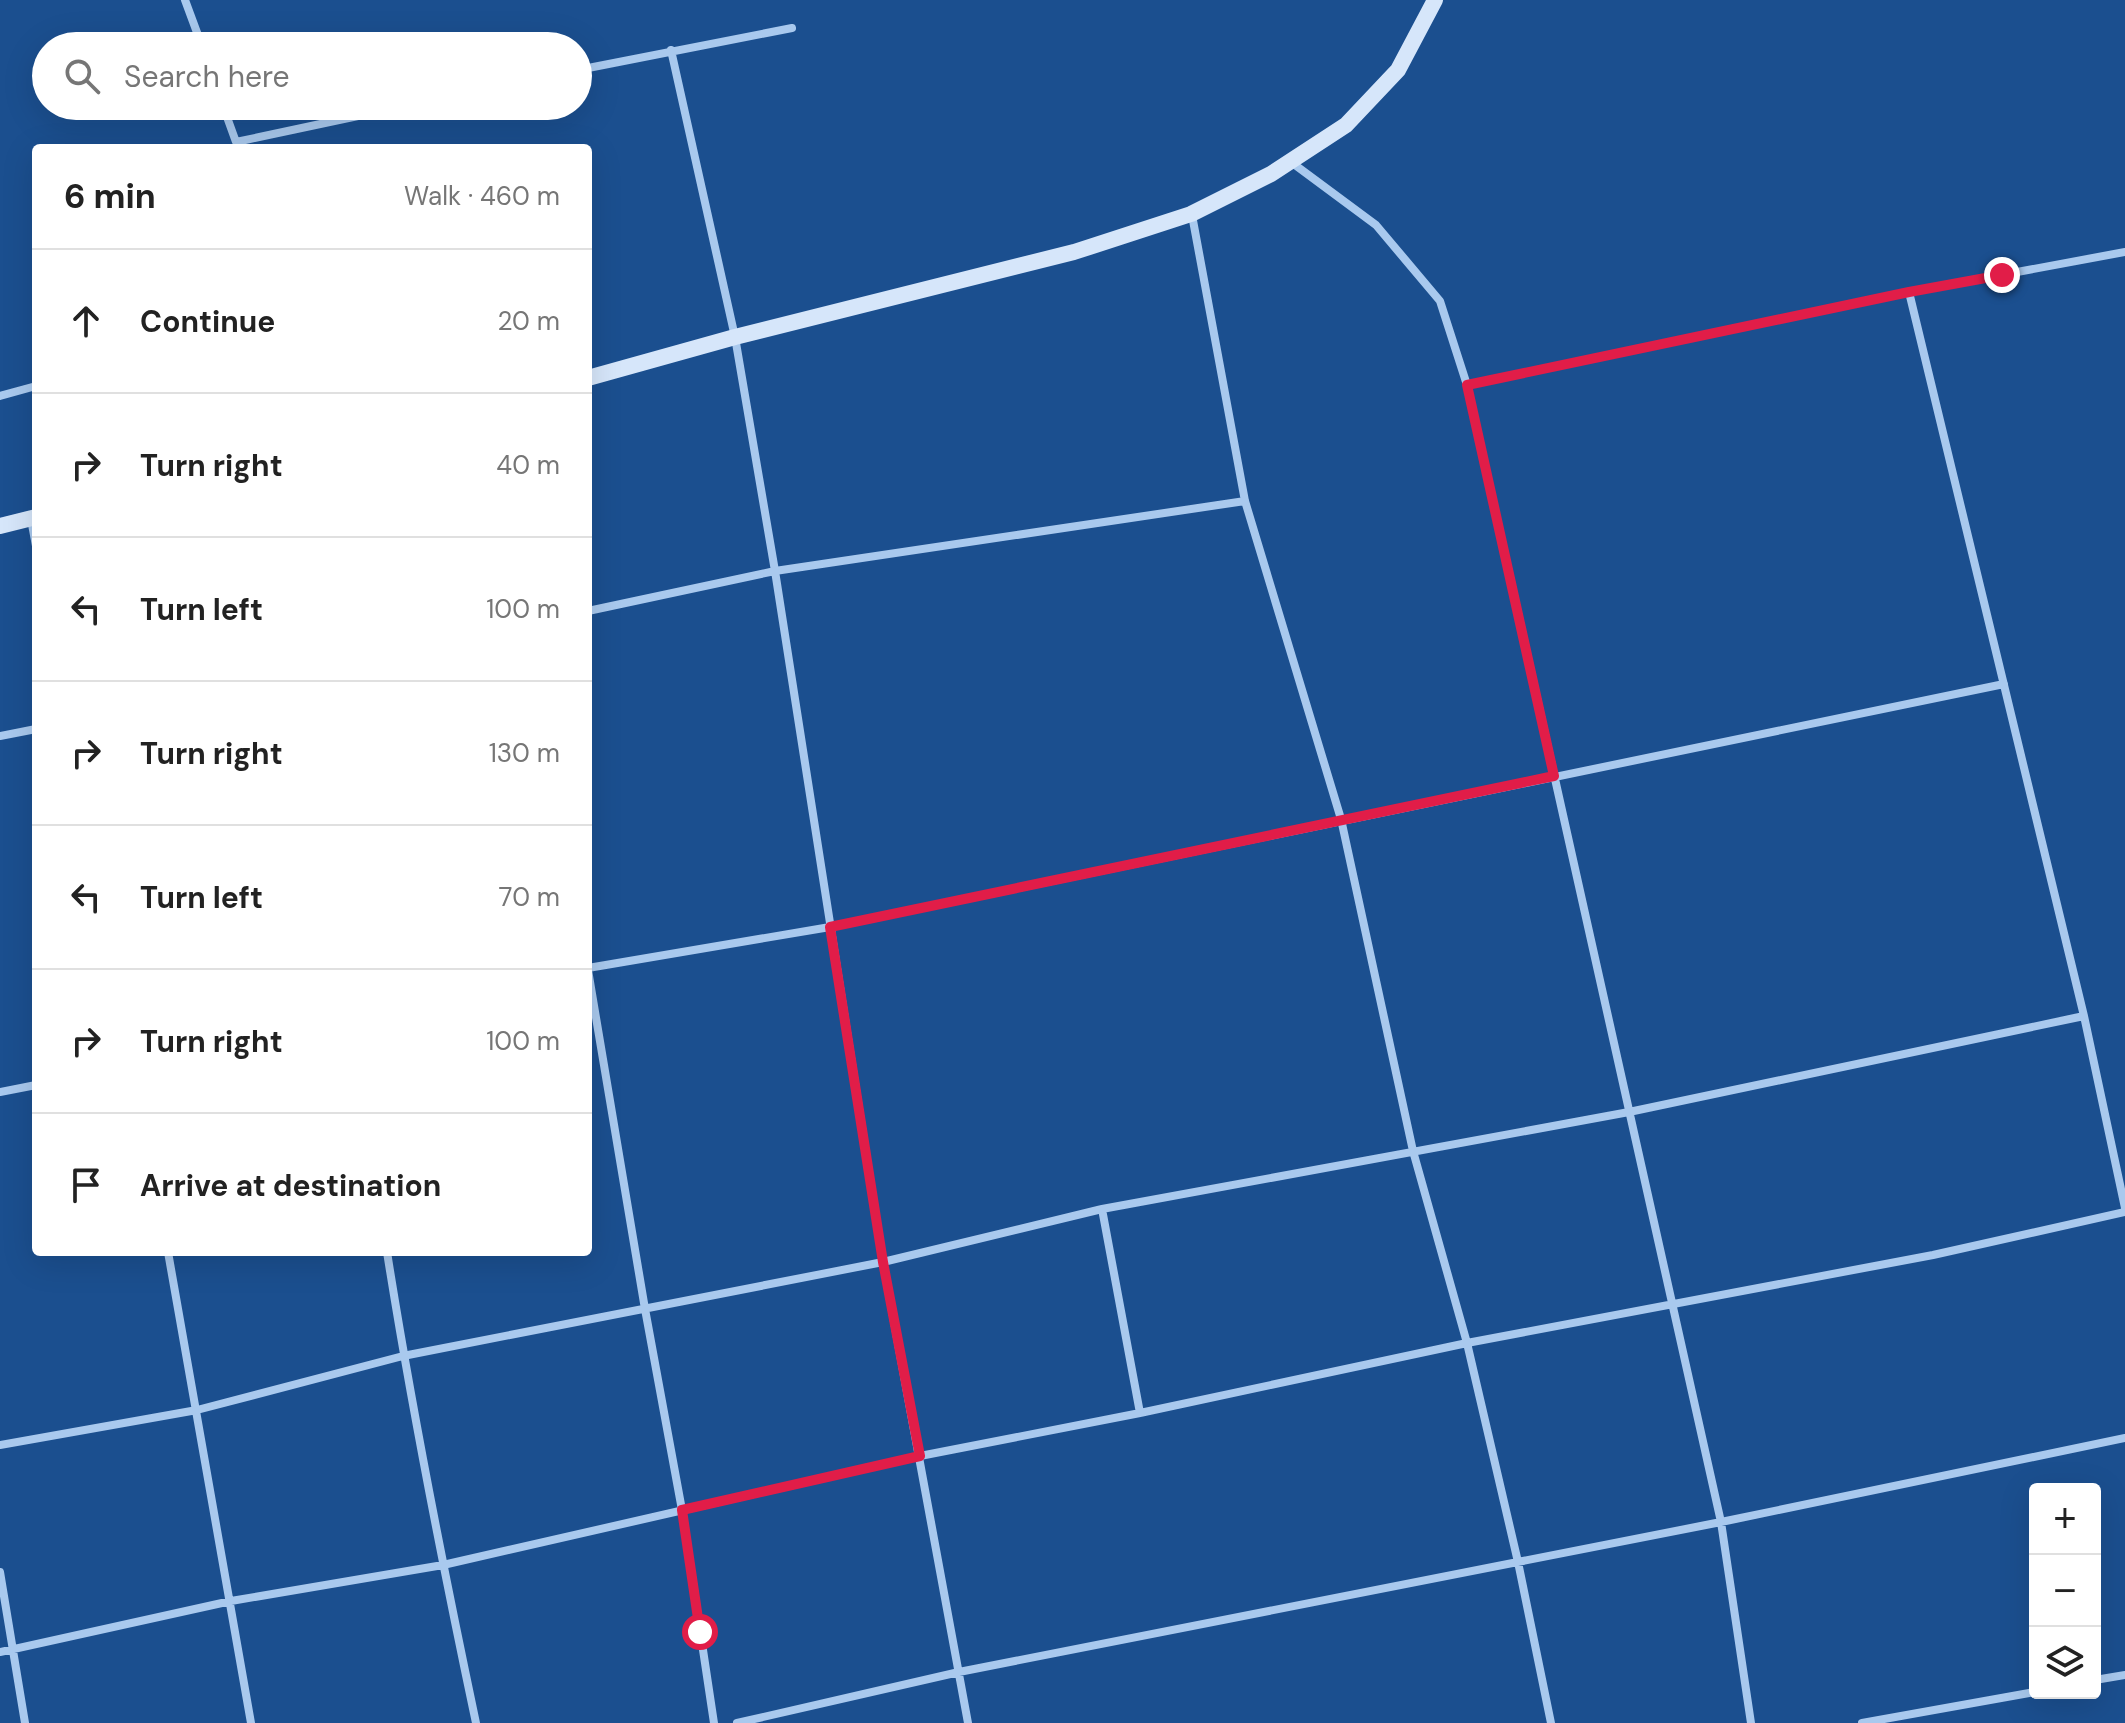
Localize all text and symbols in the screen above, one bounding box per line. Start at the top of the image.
search box [32,32,592,120]
icon: search [60,54,104,98]
text: Search here [124,57,290,96]
text: 6 min [64,174,156,219]
text: Walk · 460 m [404,179,560,213]
route end [1984,257,2020,293]
icon: ahead [64,299,108,343]
text: Continue [140,302,275,341]
text: 20 m [497,304,560,338]
icon: right [64,443,108,487]
text: Turn right [140,446,283,485]
text: 40 m [496,448,560,482]
icon: left [64,587,108,631]
text: Turn left [140,590,263,629]
text: 100 m [486,592,560,626]
icon: right [64,731,108,775]
text: Turn right [140,734,283,773]
text: 130 m [489,736,560,770]
icon: left [64,875,108,919]
text: Turn left [140,878,263,917]
text: 70 m [499,880,560,914]
icon: right [64,1019,108,1063]
text: Turn right [140,1022,283,1061]
text: 100 m [486,1024,560,1058]
icon: arrive [64,1163,108,1207]
text: Arrive at destination [140,1166,441,1205]
map controls [2029,1483,2101,1699]
button: + [2029,1483,2101,1555]
button: − [2029,1555,2101,1627]
route start [682,1614,718,1650]
button: layers [2029,1627,2101,1699]

